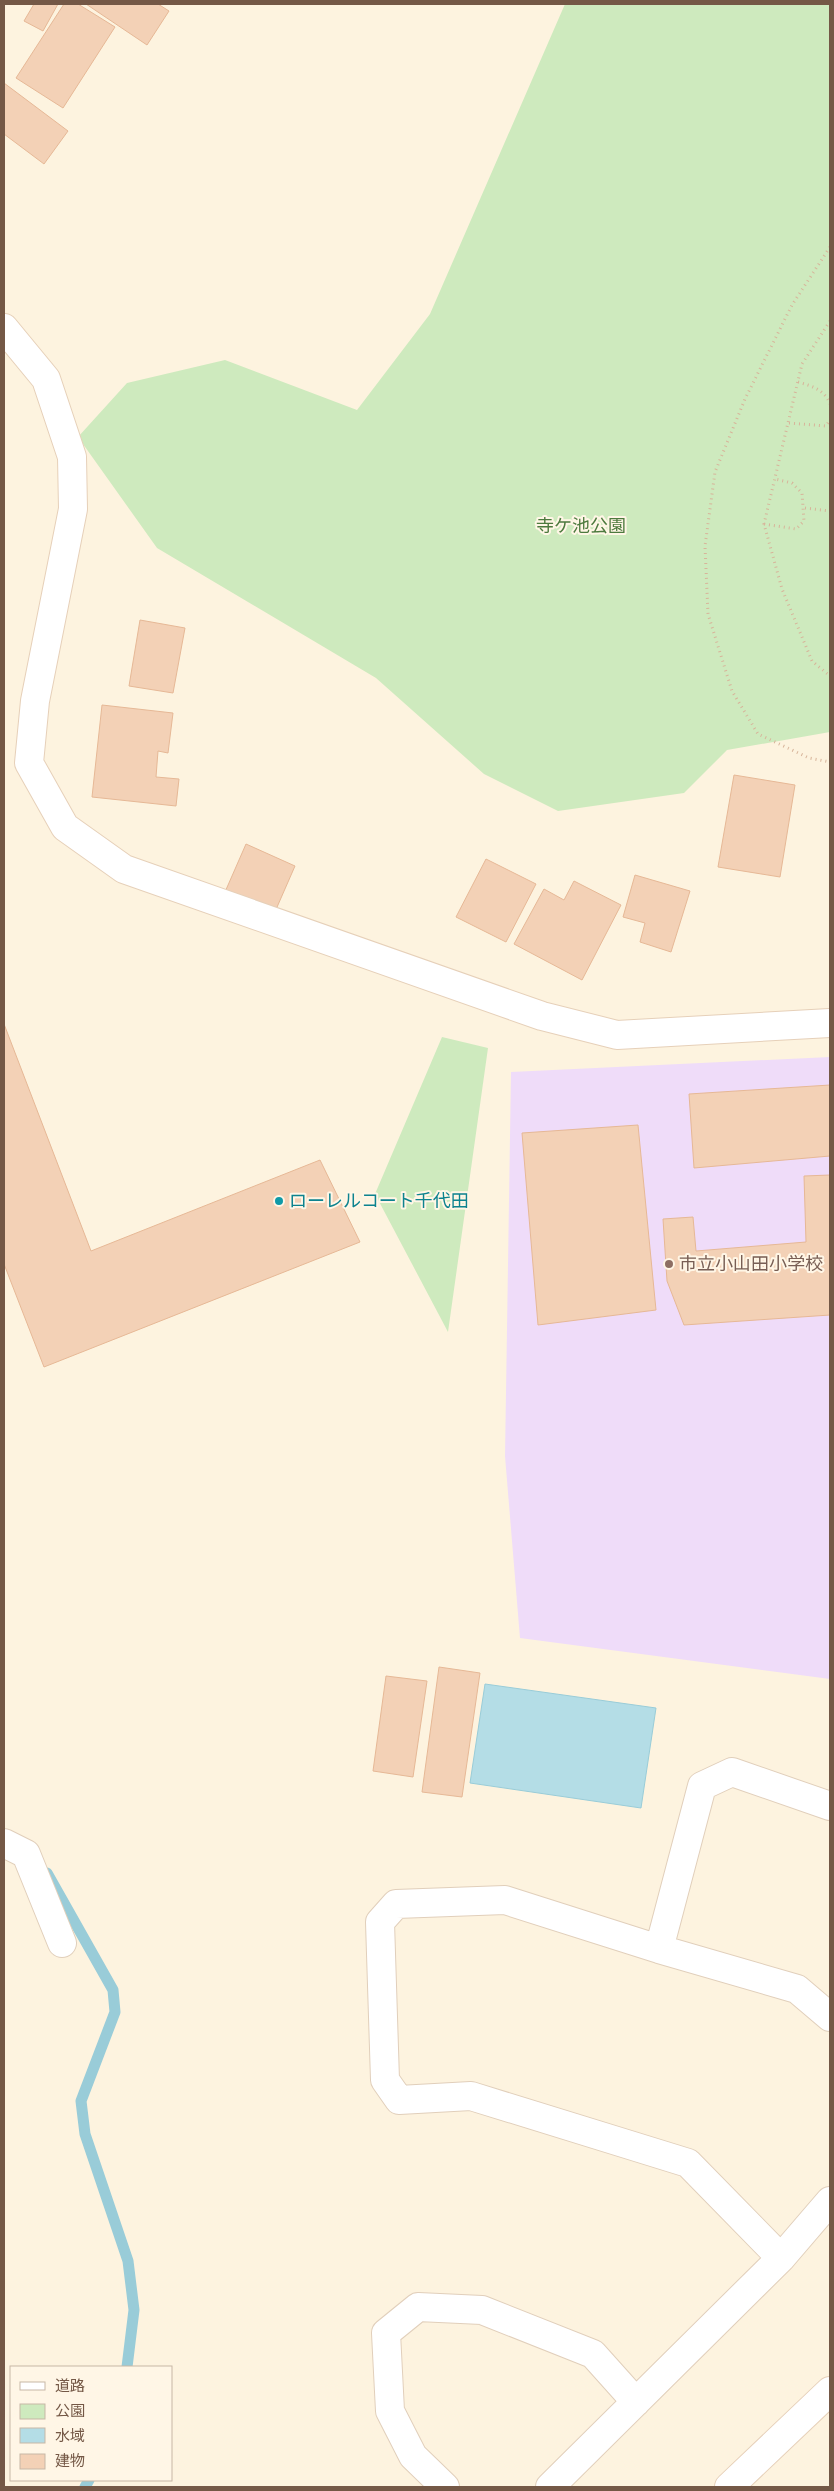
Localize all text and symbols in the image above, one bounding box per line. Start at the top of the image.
park label: 寺ケ池公園 [536,514,626,538]
place label: ローレルコート千代田 [289,1189,469,1213]
marker: ローレルコート千代田 [273,1195,285,1207]
place label: 市立小山田小学校 [679,1252,823,1276]
marker: 市立小山田小学校 [663,1258,675,1270]
legend [10,2366,172,2481]
text: 道路 [55,2376,85,2396]
text: 公園 [55,2401,85,2421]
text: 水域 [55,2426,85,2446]
text: 建物 [55,2451,85,2471]

